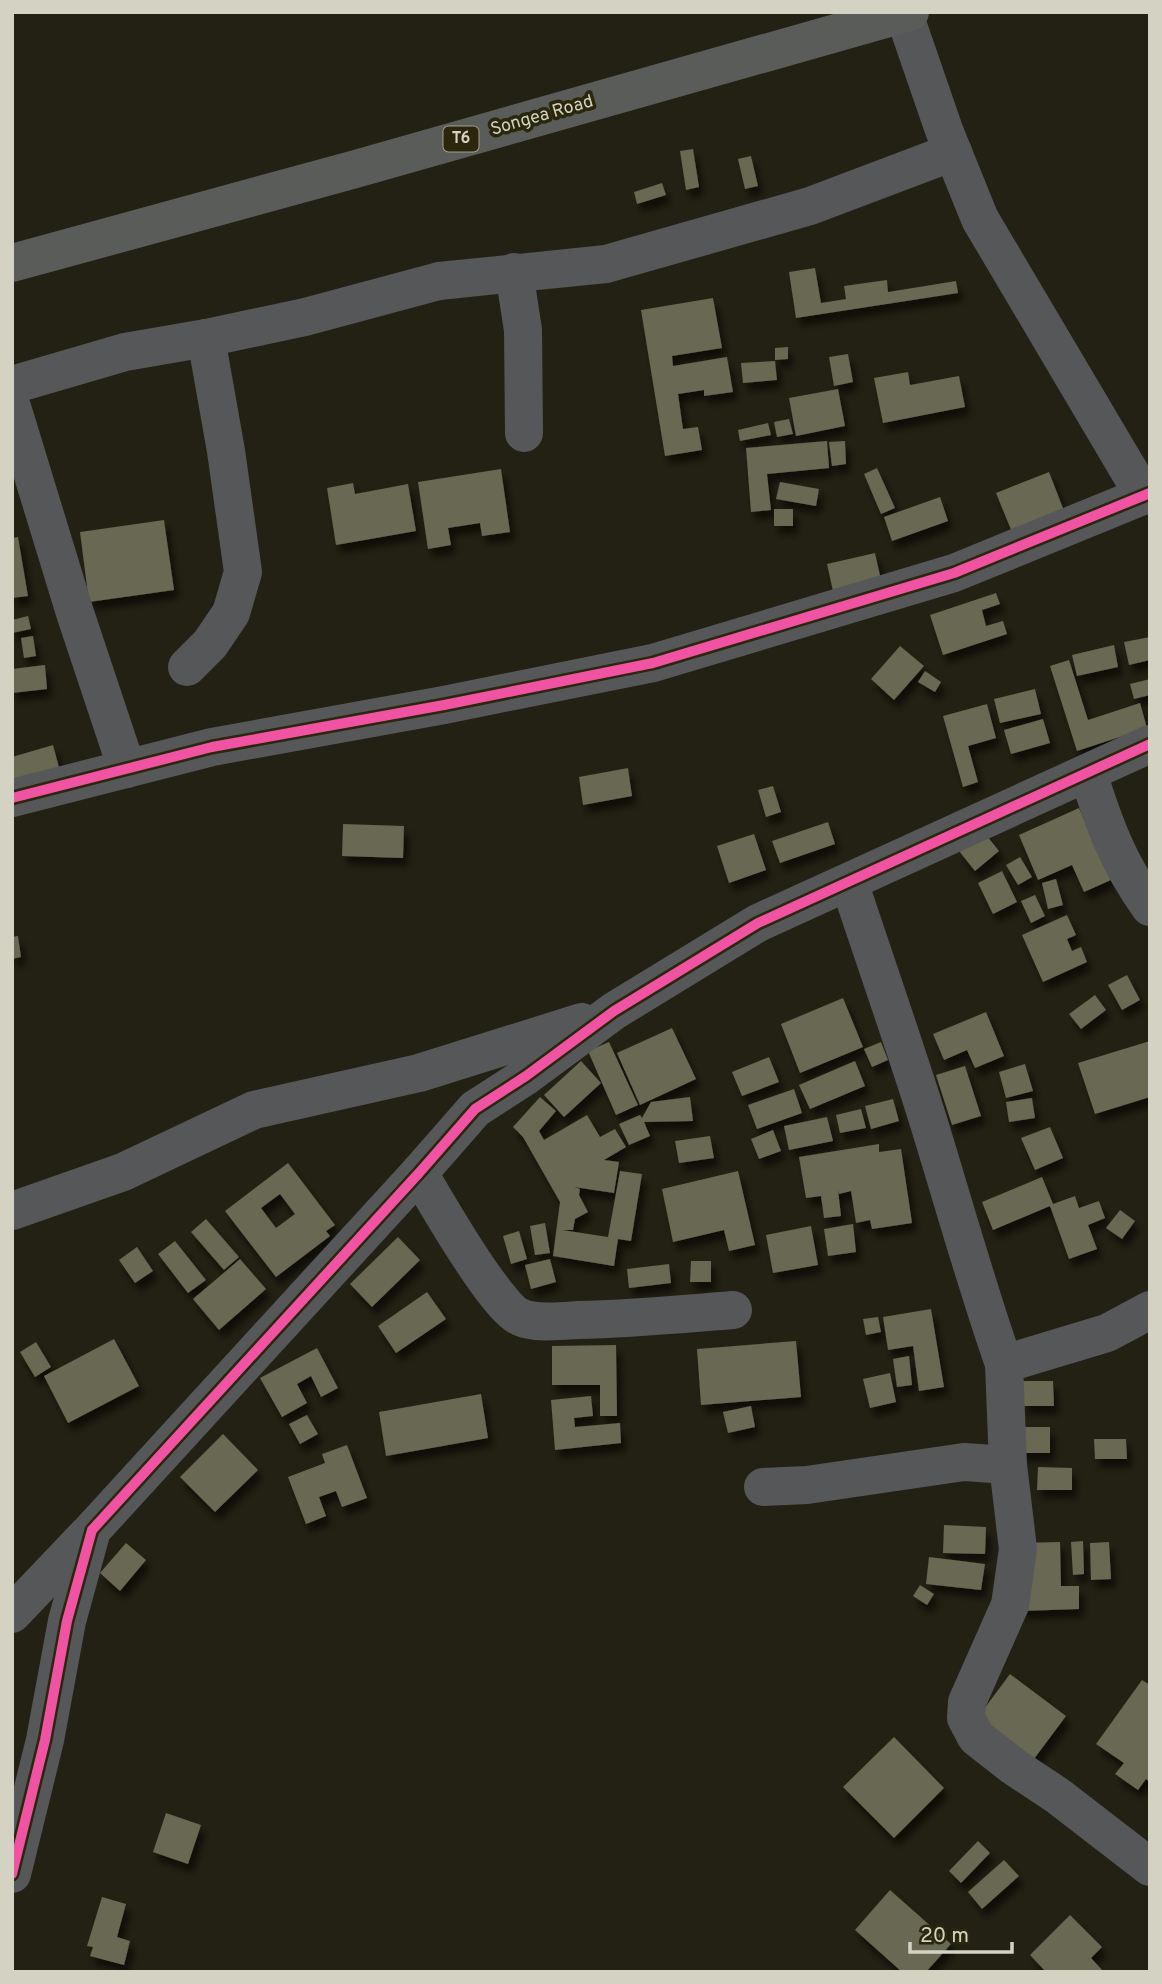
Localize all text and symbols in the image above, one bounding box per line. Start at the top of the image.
street label: Songea Road [488,90,596,142]
road number: T6 [444,127,478,152]
scale bar [910,1910,1012,1954]
text: 20 m [920,1923,969,1950]

